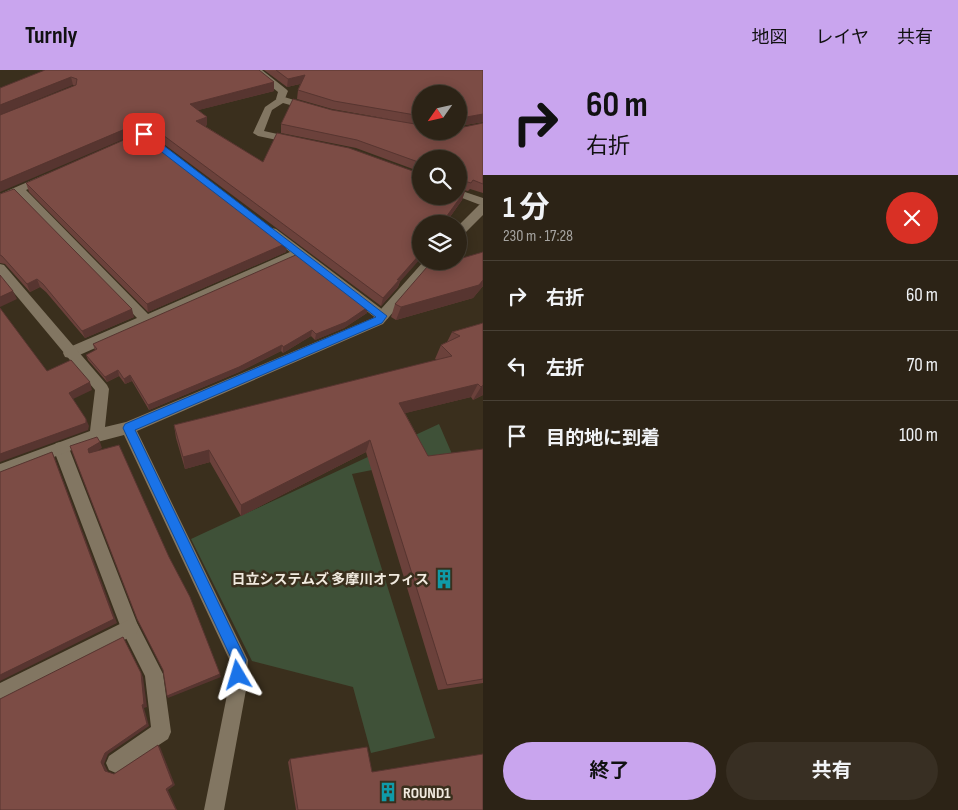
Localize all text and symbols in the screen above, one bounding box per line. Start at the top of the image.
text: Turnly [25,21,78,50]
text: 地図 [752,27,788,48]
text: レイヤ [816,27,869,48]
text: 共有 [897,27,933,48]
text: 60 m [586,84,648,127]
north arrow [412,85,468,140]
map controls [412,85,467,270]
icon: right [503,90,568,155]
pin [123,113,165,155]
icon: arrive [130,120,158,148]
text: 右折 [586,133,630,160]
button: search [412,150,467,205]
text: 1 分 [503,190,549,226]
button: close [886,192,938,244]
button: layers [412,215,467,270]
text: 230 m · 17:28 [503,227,573,246]
icon: right [503,282,531,310]
text: 60 m [906,284,938,307]
text: 右折 [546,287,584,310]
icon: left [503,352,531,380]
text: 70 m [907,354,938,377]
text: 左折 [546,357,584,380]
icon: arrive [503,422,531,450]
text: 100 m [899,424,938,447]
text: 目的地に到着 [546,427,660,450]
building icon: 日立システムズ 多摩川オフィス [433,568,455,590]
place label: 日立システムズ 多摩川オフィス [232,571,429,588]
position arrow [211,648,263,700]
button: 終了 [503,742,716,800]
button: 共有 [726,742,938,800]
building icon: ROUND1 [377,781,399,803]
place label: ROUND1 [403,784,451,803]

